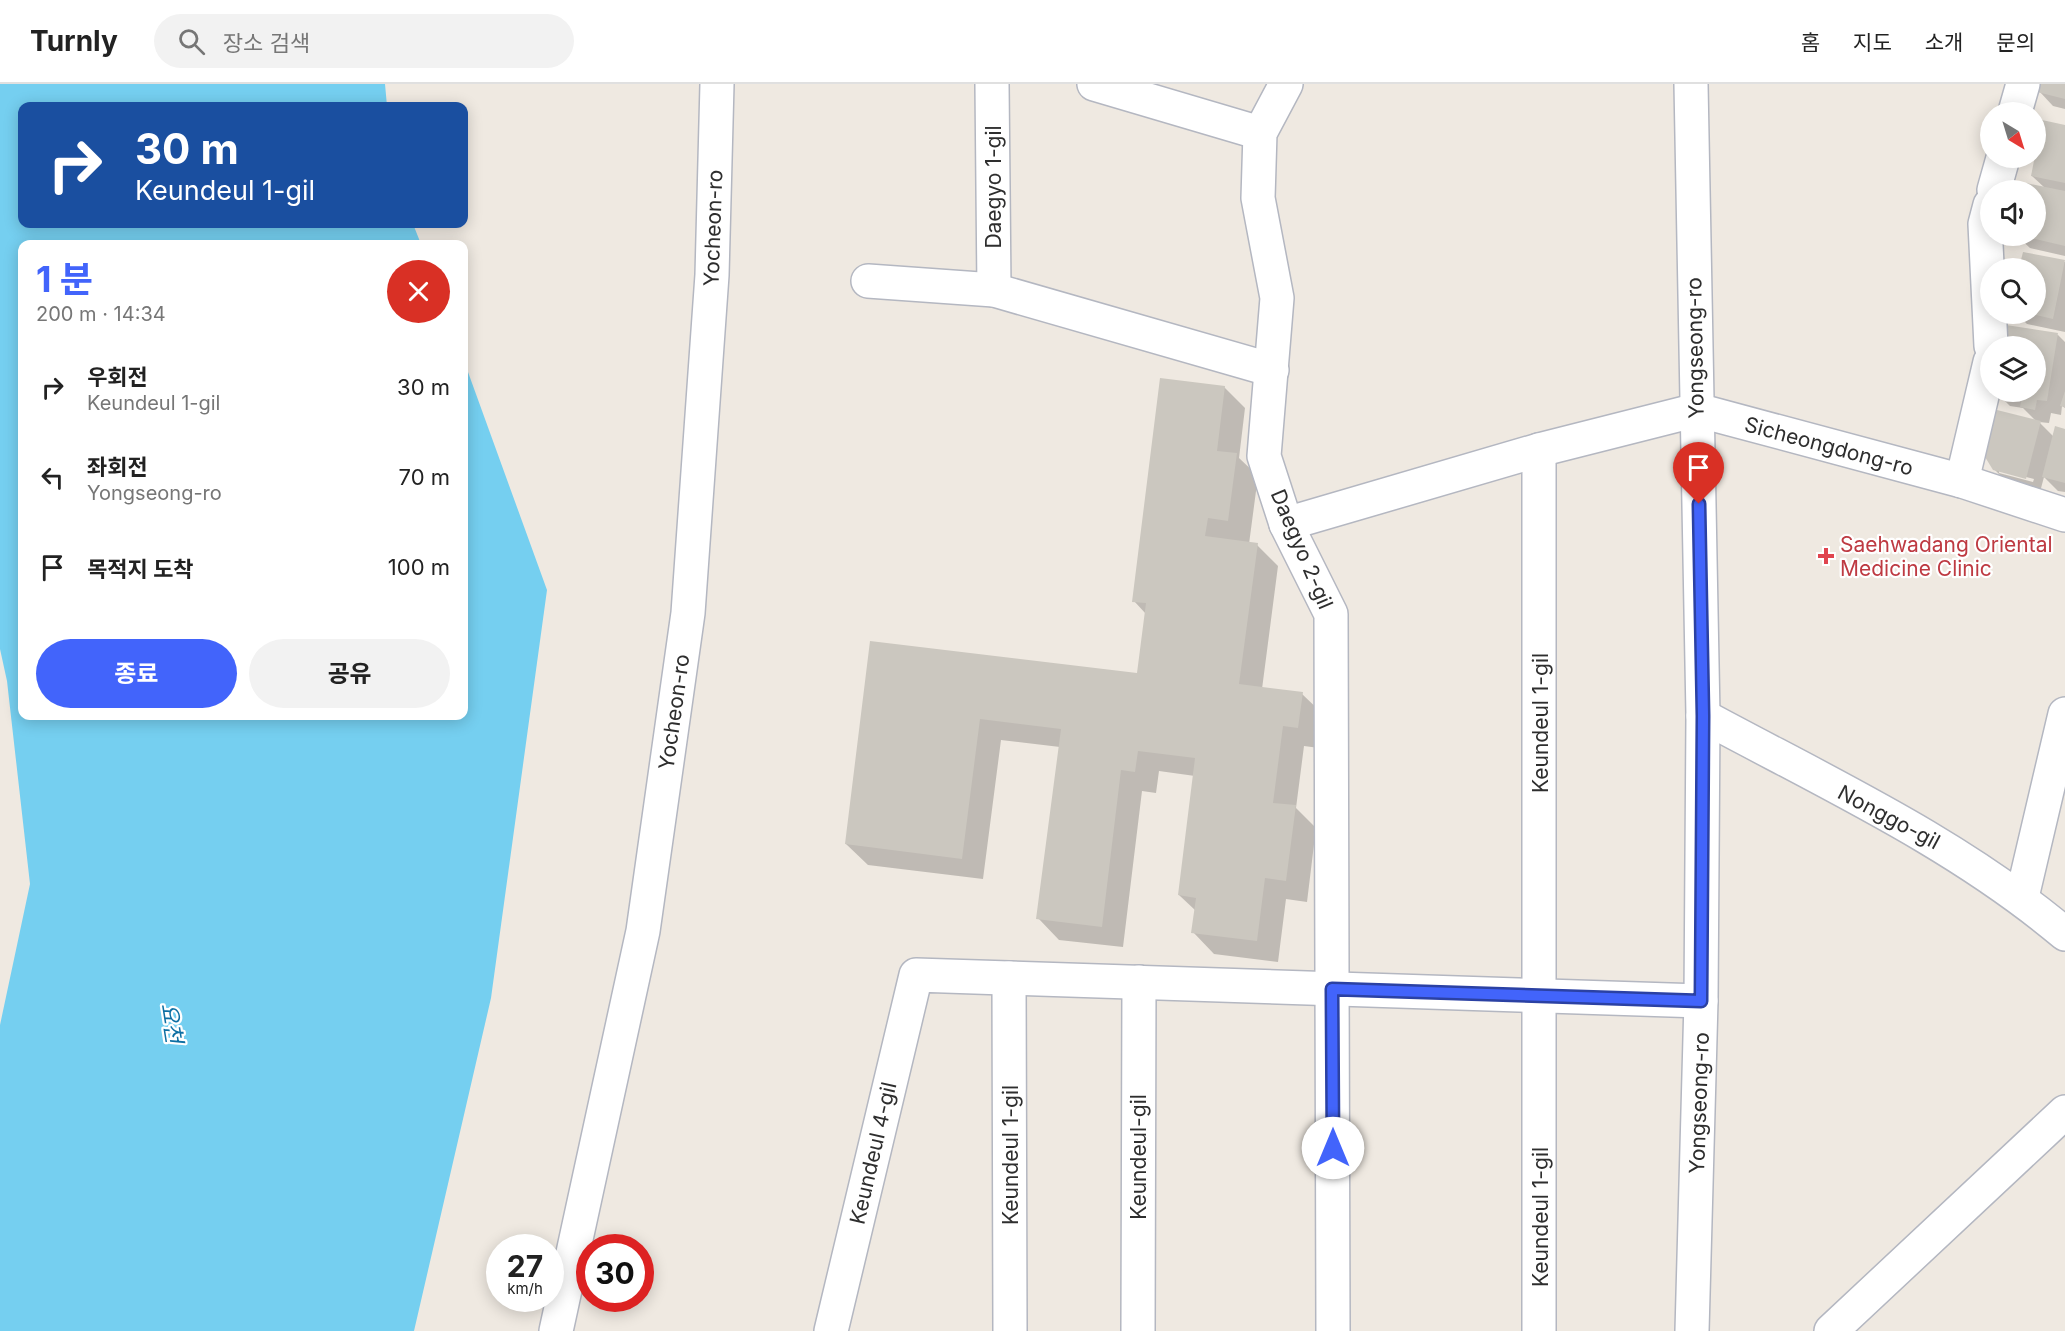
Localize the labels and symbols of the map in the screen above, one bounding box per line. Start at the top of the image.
north arrow [1980,102,2046,168]
street label: Daegyo 1-gil [981,125,1006,249]
street label: Yocheon-ro [698,169,728,287]
street label: Yongseong-ro [1681,277,1709,419]
street label: Sicheongdong-ro [1742,411,1916,481]
pin [1673,442,1724,504]
street label: Daegyo 2-gil [1266,485,1338,613]
place label: Saehwadang Oriental Medicine Clinic [1840,532,2053,581]
marker: Saehwadang Oriental Medicine Clinic [1817,547,1835,565]
street label: Yocheon-ro [654,652,694,772]
street label: Keundeul 1-gil [1528,653,1553,793]
street label: Nonggo-gil [1834,780,1944,854]
water label: 요천 [156,1001,188,1048]
street label: Yongseong-ro [1684,1032,1714,1174]
street label: Keundeul 4-gil [844,1079,902,1227]
street label: Keundeul 1-gil [998,1085,1023,1225]
street label: Keundeul-gil [1126,1094,1151,1220]
position arrow [1301,1116,1365,1180]
street label: Keundeul 1-gil [1528,1147,1553,1287]
speed limit sign: 30 [576,1234,654,1312]

